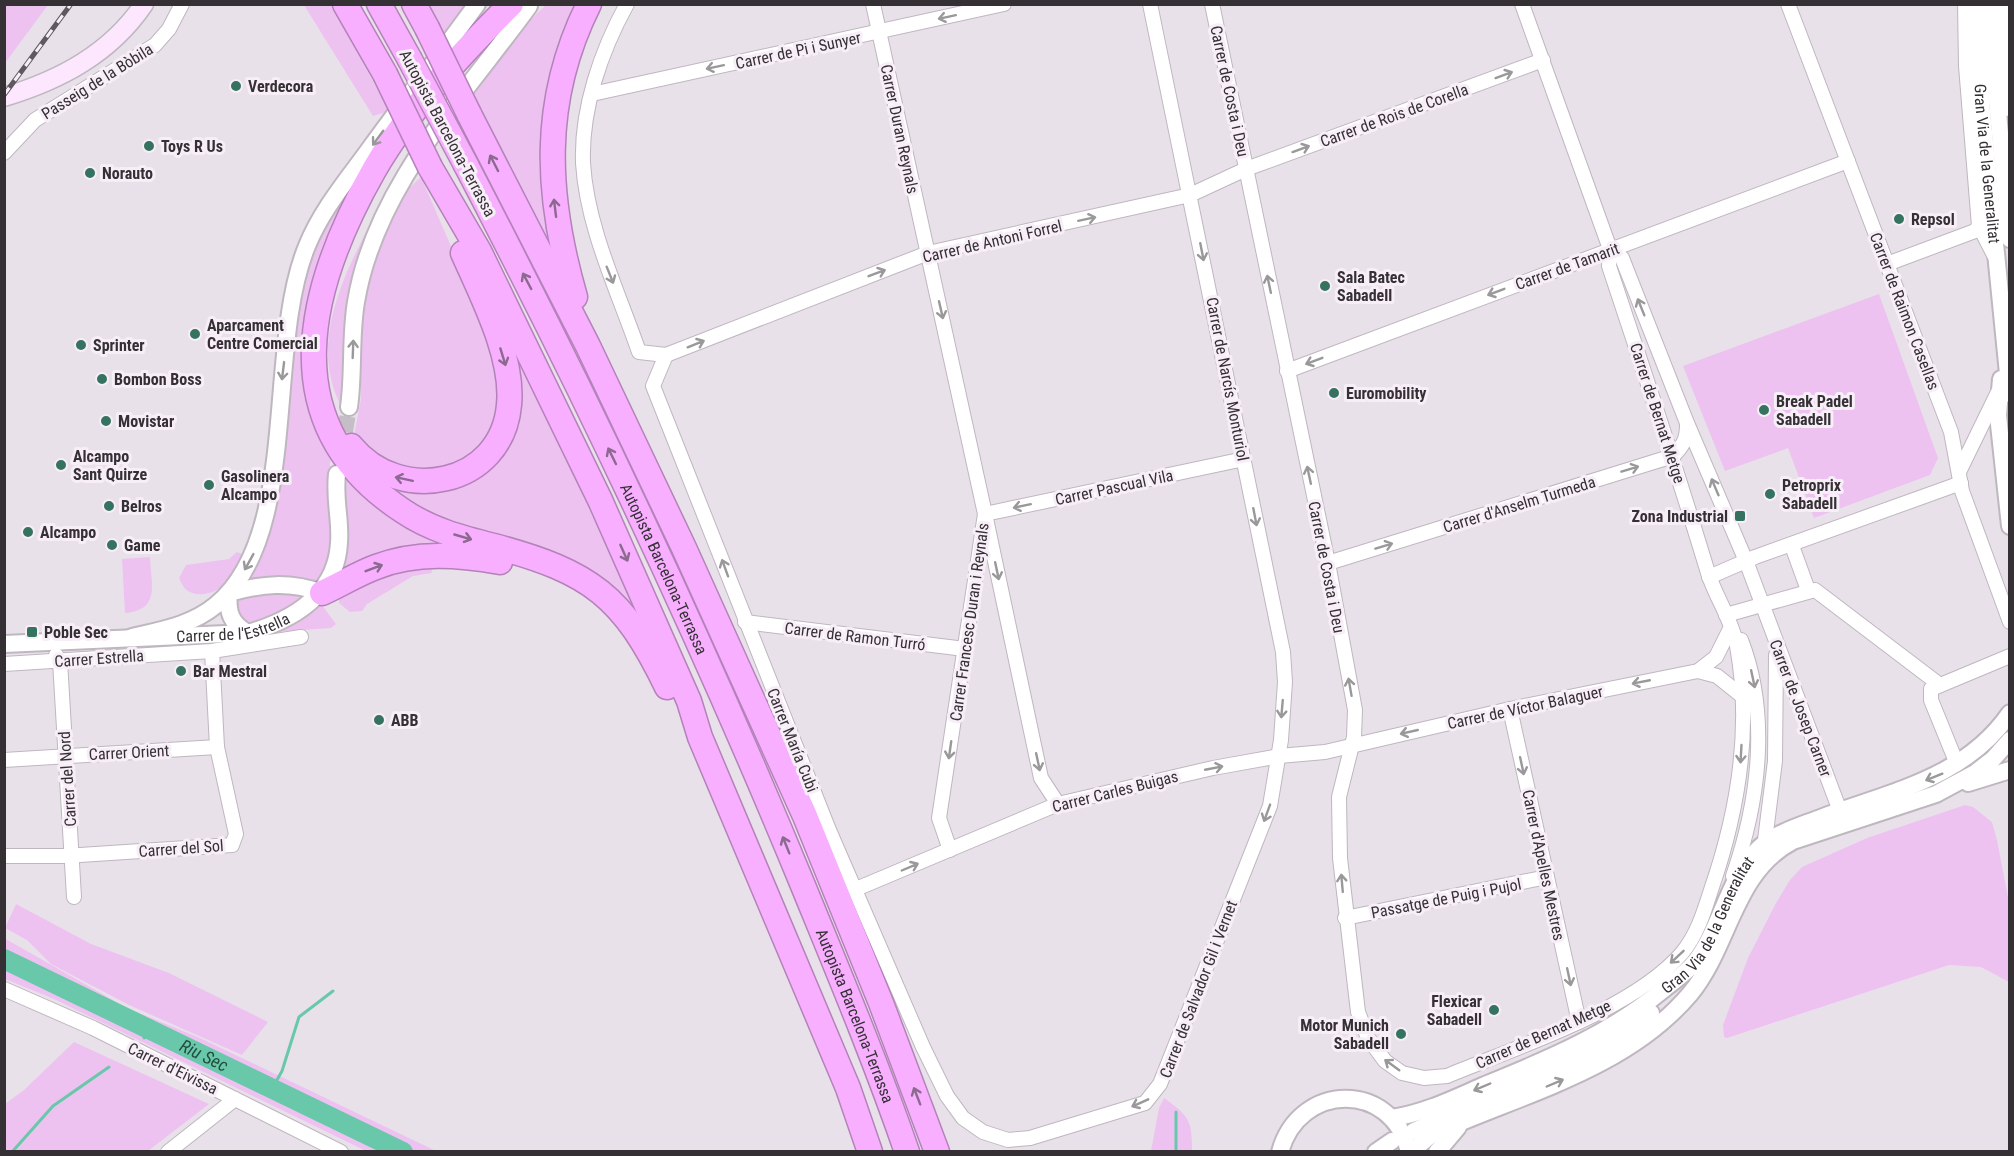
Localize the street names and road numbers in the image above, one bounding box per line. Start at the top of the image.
street label: Carrer de Costa i Deu [1206,24,1253,158]
street label: Carrer de Pi i Sunyer [734,28,863,73]
street label: Passeig de la Bòbila [38,40,156,123]
street label: Autopista Barcelona-Terrassa [396,47,500,220]
street label: Carrer Duran Reynals [877,63,923,196]
street label: Carrer de Rois de Corella [1318,80,1471,151]
street label: Gran Via de la Generalitat [1971,84,2004,245]
street label: Carrer de Antoni Forrel [921,216,1064,267]
street label: Carrer de Raimon Casellas [1866,230,1943,392]
street label: Carrer de Tamarit [1513,239,1622,294]
street label: Carrer de Narcís Monturiol [1202,296,1253,463]
street label: Carrer de Bernat Metge [1626,341,1689,486]
street label: Carrer Pascual Vila [1053,466,1175,509]
street label: Carrer d'Anselm Turmeda [1441,472,1598,537]
street label: Autopista Barcelona-Terrassa [616,481,711,657]
street label: Carrer de Costa i Deu [1304,500,1349,635]
street label: Carrer Francesc Duran i Reynals [946,522,993,722]
street label: Carrer de l'Estrella [176,609,293,646]
street label: Carrer de Ramon Turró [783,618,926,655]
street label: Carrer de Josep Carner [1766,637,1835,780]
street label: Carrer Estrella [54,646,144,671]
street label: Carrer de Víctor Balaguer [1446,682,1605,733]
street label: Carrer María Cubi [763,685,822,795]
street label: Carrer del Nord [55,731,80,827]
street label: Carrer Orient [88,741,170,764]
street label: Carrer Carles Buigas [1050,767,1180,816]
street label: Carrer d'Apelles Mestres [1518,788,1569,942]
street label: Carrer del Sol [138,836,224,861]
street label: Gran Via de la Generalitat [1658,852,1758,998]
street label: Passatge de Puig i Pujol [1369,875,1523,922]
street label: Carrer de Salvador Gil i Vernet [1156,897,1241,1081]
street label: Autopista Barcelona-Terrassa [812,926,898,1106]
street label: Carrer de Bernat Metge [1473,996,1614,1073]
street label: Carrer d'Eivissa [125,1039,221,1098]

